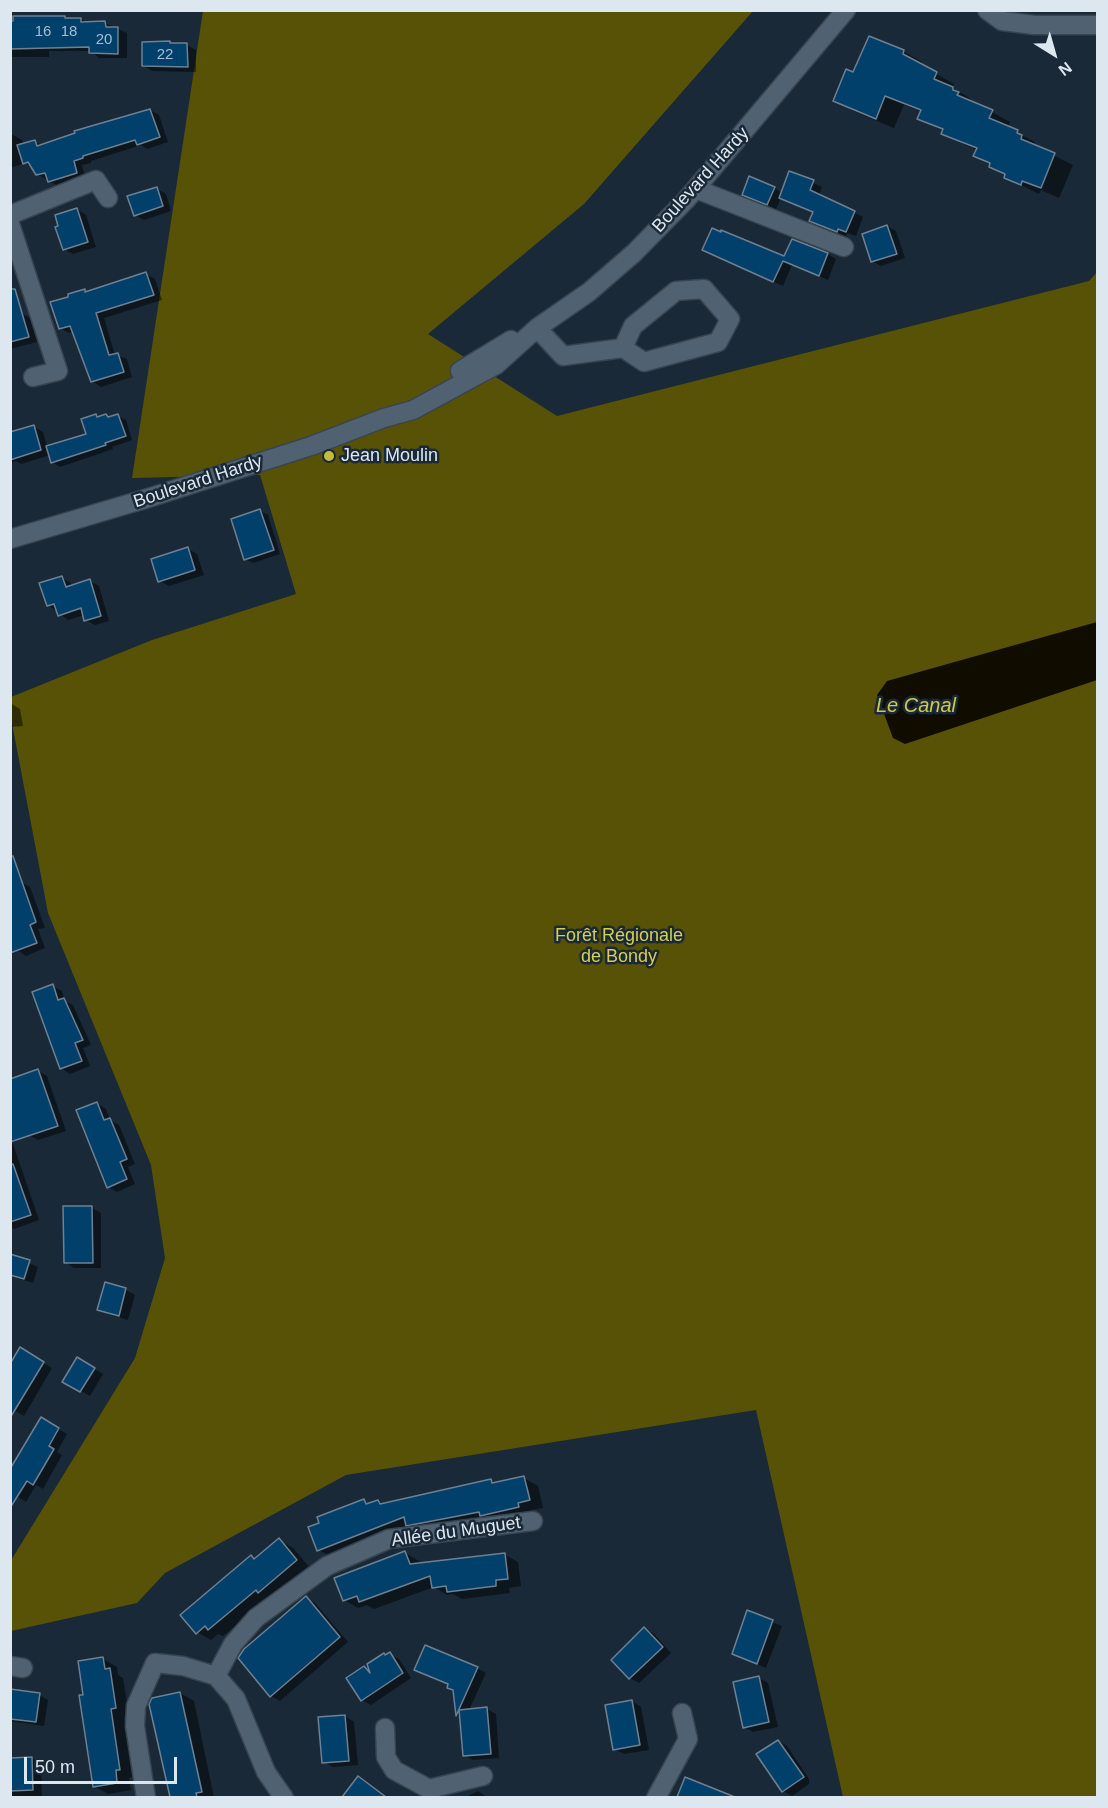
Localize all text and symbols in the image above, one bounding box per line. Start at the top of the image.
house number: 16 [35,23,51,41]
house number: 18 [61,23,77,41]
north arrow [1024,24,1084,84]
house number: 20 [96,31,112,49]
house number: 22 [157,46,173,64]
text: N [1055,59,1075,79]
street label: Boulevard Hardy [648,123,754,237]
place label: Jean Moulin [341,445,438,467]
marker: Jean Moulin [322,449,336,463]
street label: Boulevard Hardy [131,451,265,513]
water label: Le Canal [876,694,956,718]
park label: Forêt Régionale de Bondy [555,925,683,968]
street label: Allée du Muguet [390,1512,522,1552]
scale bar [27,1745,180,1783]
text: 50 m [35,1757,75,1777]

